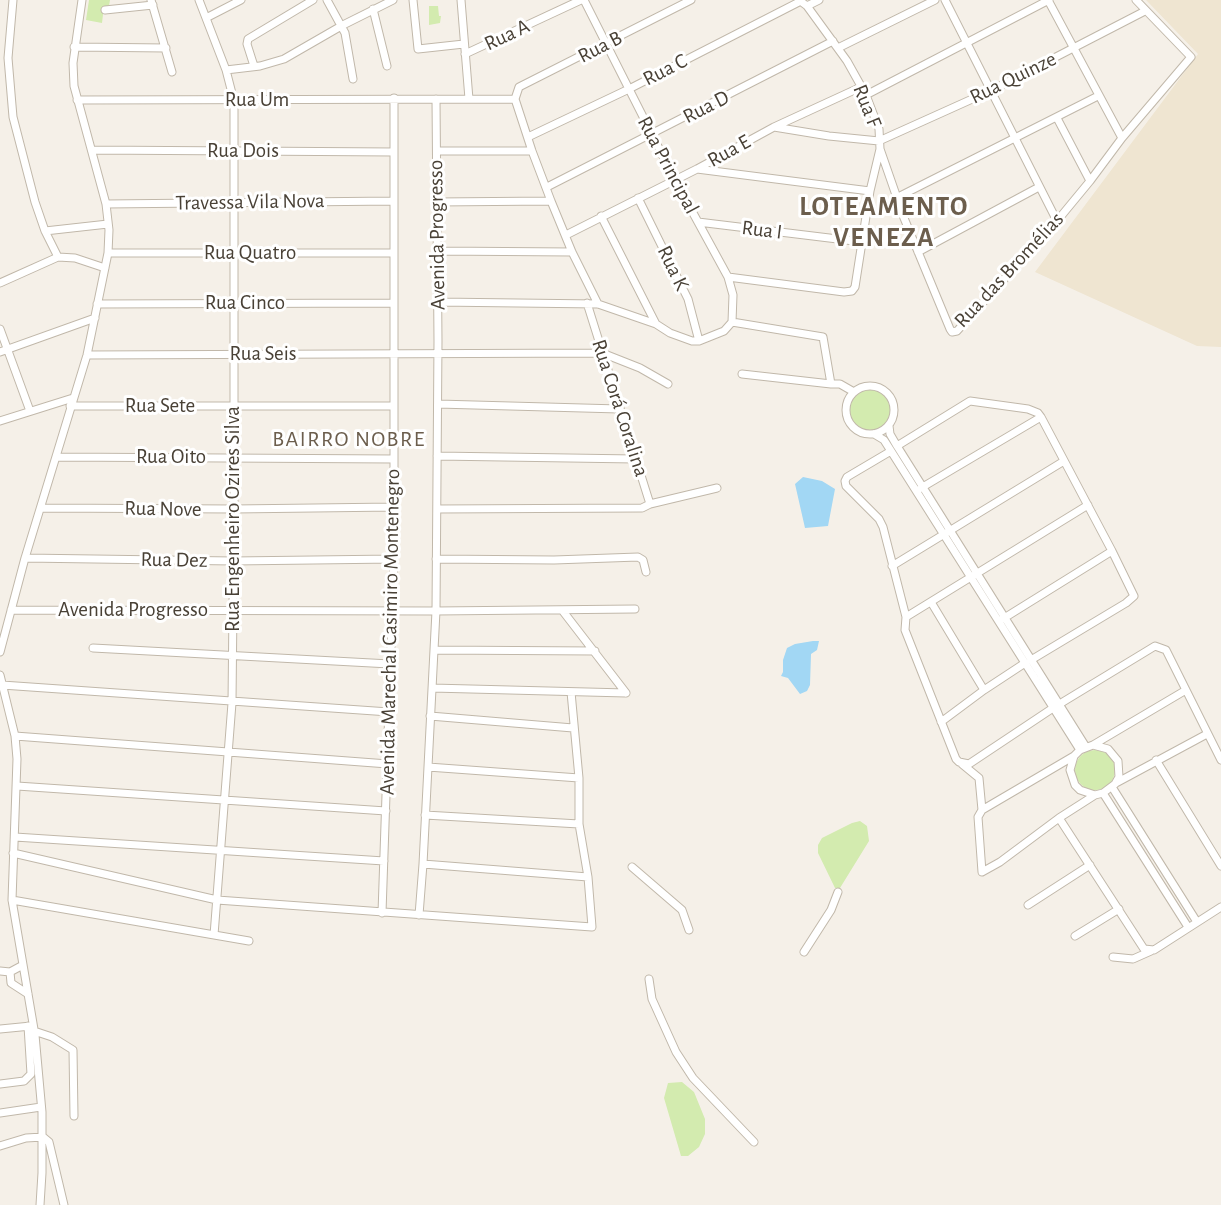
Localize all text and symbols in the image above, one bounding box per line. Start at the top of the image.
street label: Rua A [480,14,534,56]
street label: Rua B [574,25,626,69]
street label: Rua Quinze [966,46,1060,110]
street label: Rua C [639,48,691,92]
street label: Rua F [847,81,887,131]
street label: Rua D [679,85,733,129]
street label: Rua Um [225,87,289,113]
street label: Rua Principal [632,112,704,218]
street label: Rua E [703,129,755,173]
street label: Rua Dois [207,138,279,164]
street label: Avenida Progresso [423,160,451,310]
street label: Travessa Vila Nova [175,188,325,216]
district label: LOTEAMENTO VENEZA [799,191,969,254]
street label: Rua das Bromélias [949,207,1069,333]
street label: Rua I [740,215,784,245]
street label: Rua Quatro [204,240,296,266]
street label: Rua K [651,242,695,294]
street label: Rua Cinco [205,290,285,316]
street label: Rua Corá Coralina [586,336,654,480]
street label: Rua Seis [229,341,297,367]
street label: Rua Sete [125,393,195,419]
street label: Rua Engenheiro Ozires Silva [220,406,246,632]
district label: BAIRRO NOBRE [272,426,426,452]
street label: Rua Oito [136,444,206,470]
street label: Avenida Marechal Casimiro Montenegro [375,469,405,795]
street label: Rua Nove [124,496,202,522]
street label: Rua Dez [140,547,208,573]
street label: Avenida Progresso [58,597,208,623]

